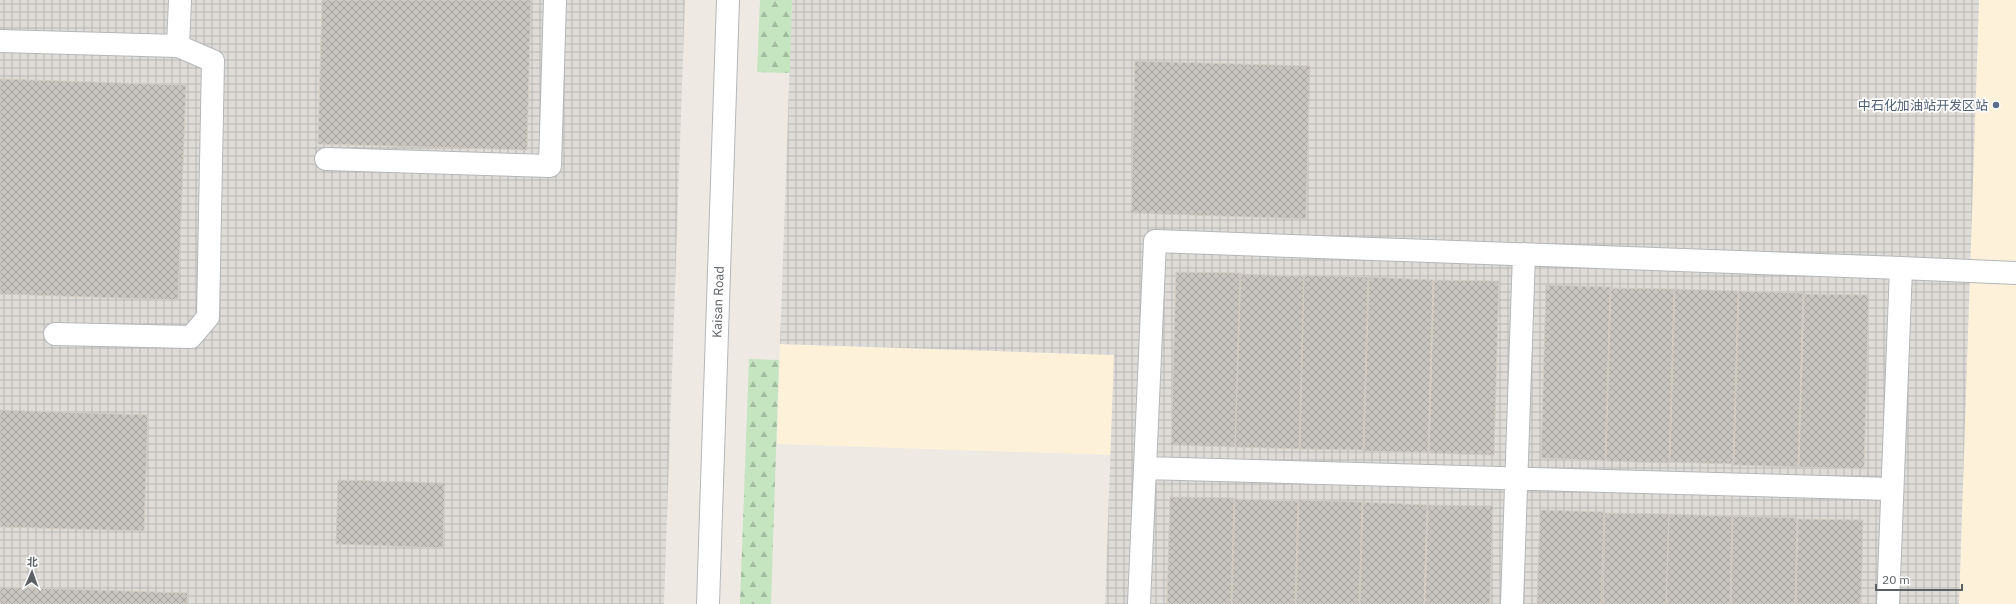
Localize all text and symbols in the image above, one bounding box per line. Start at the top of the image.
place label: 中石化加油站开发区站 [1858,97,1988,114]
marker: 中石化加油站开发区站 [1991,100,2001,110]
street label: Kaisan Road [708,266,728,338]
north arrow [12,552,52,592]
text: 北 [27,555,38,569]
scale bar [1876,566,1962,592]
text: 20 m [1882,572,1910,587]

